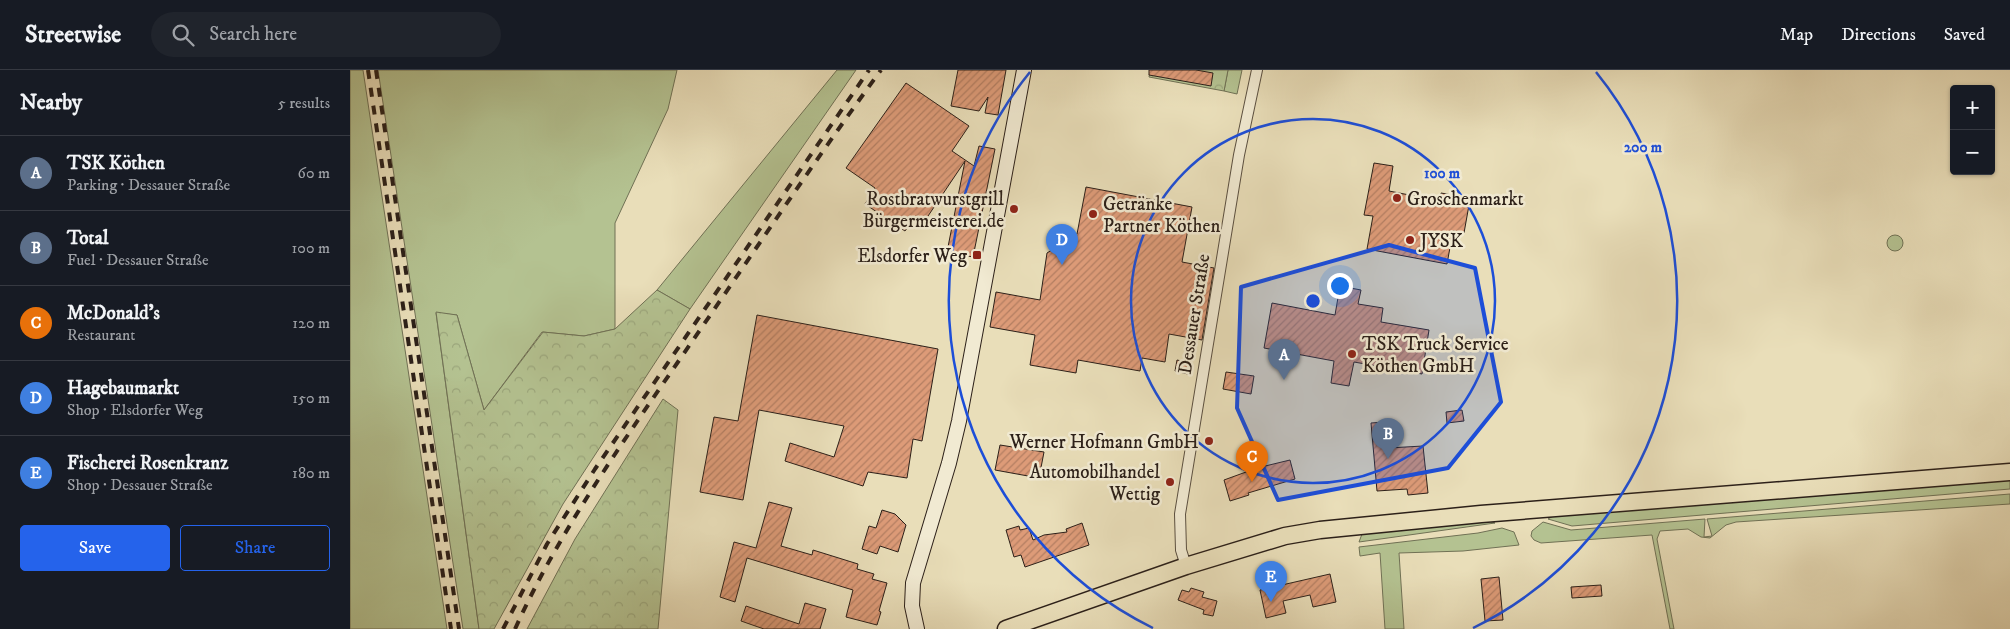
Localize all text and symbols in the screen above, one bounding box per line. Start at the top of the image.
search box [151,12,501,57]
text: Streetwise [25,20,121,50]
icon: search [169,21,197,49]
text: Search here [209,23,297,46]
text: Map [1780,24,1813,46]
text: Directions [1841,24,1916,46]
text: Saved [1944,24,1985,46]
map controls [1950,85,1995,175]
button: + [1950,85,1995,130]
text: Nearby [20,90,82,116]
text: 5 results [278,93,330,113]
button: − [1950,130,1995,175]
text: 200 m [1624,138,1663,157]
text: TSK Köthen [67,152,165,175]
text: A [31,163,41,183]
text: 60 m [298,163,330,183]
text: 100 m [1424,164,1461,183]
text: Parking · Dessauer Straße [67,175,230,195]
place label: Rostbratwurstgrill Bürgermeisterei.de [863,188,1004,233]
place label: Groschenmarkt [1407,188,1524,211]
marker: Groschenmarkt [1391,192,1403,204]
place label: Getränke Partner Köthen [1103,193,1220,238]
marker: Rostbratwurstgrill Bürgermeisterei.de [1008,203,1020,215]
marker: Getränke Partner Köthen [1087,208,1099,220]
pin: D [1046,224,1078,265]
text: Total [67,227,108,250]
place label: JYSK [1418,230,1464,253]
marker: JYSK [1404,234,1416,246]
text: B [31,238,41,258]
text: 100 m [292,238,330,258]
place label: Elsdorfer Weg [857,245,968,268]
marker: Elsdorfer Weg [971,249,983,261]
text: Fuel · Dessauer Straße [67,250,209,270]
street label: Dessauer Straße [1174,252,1215,376]
your location [1327,273,1353,299]
centre of rings [1304,292,1322,310]
text: McDonald's [67,302,160,325]
text: C [31,313,41,333]
text: 120 m [292,313,330,333]
text: Restaurant [67,325,135,345]
place label: TSK Truck Service Köthen GmbH [1362,333,1509,378]
pin: A [1268,339,1300,380]
marker: TSK Truck Service Köthen GmbH [1346,348,1358,360]
text: Hagebaumarkt [67,377,179,400]
text: D [30,388,42,408]
text: 150 m [292,388,330,408]
text: Shop · Elsdorfer Weg [67,400,203,420]
pin: B [1372,418,1404,459]
place label: Werner Hofmann GmbH [1008,431,1199,454]
marker: Werner Hofmann GmbH [1203,435,1215,447]
pin: C [1236,441,1268,482]
text: Fischerei Rosenkranz [67,452,228,475]
place label: Automobilhandel Wettig [1029,461,1161,506]
text: E [30,463,42,483]
text: 180 m [292,463,330,483]
text: Shop · Dessauer Straße [67,475,213,495]
marker: Automobilhandel Wettig [1164,476,1176,488]
button: Save [20,525,170,571]
button: Share [180,525,330,571]
pin: E [1255,561,1287,602]

